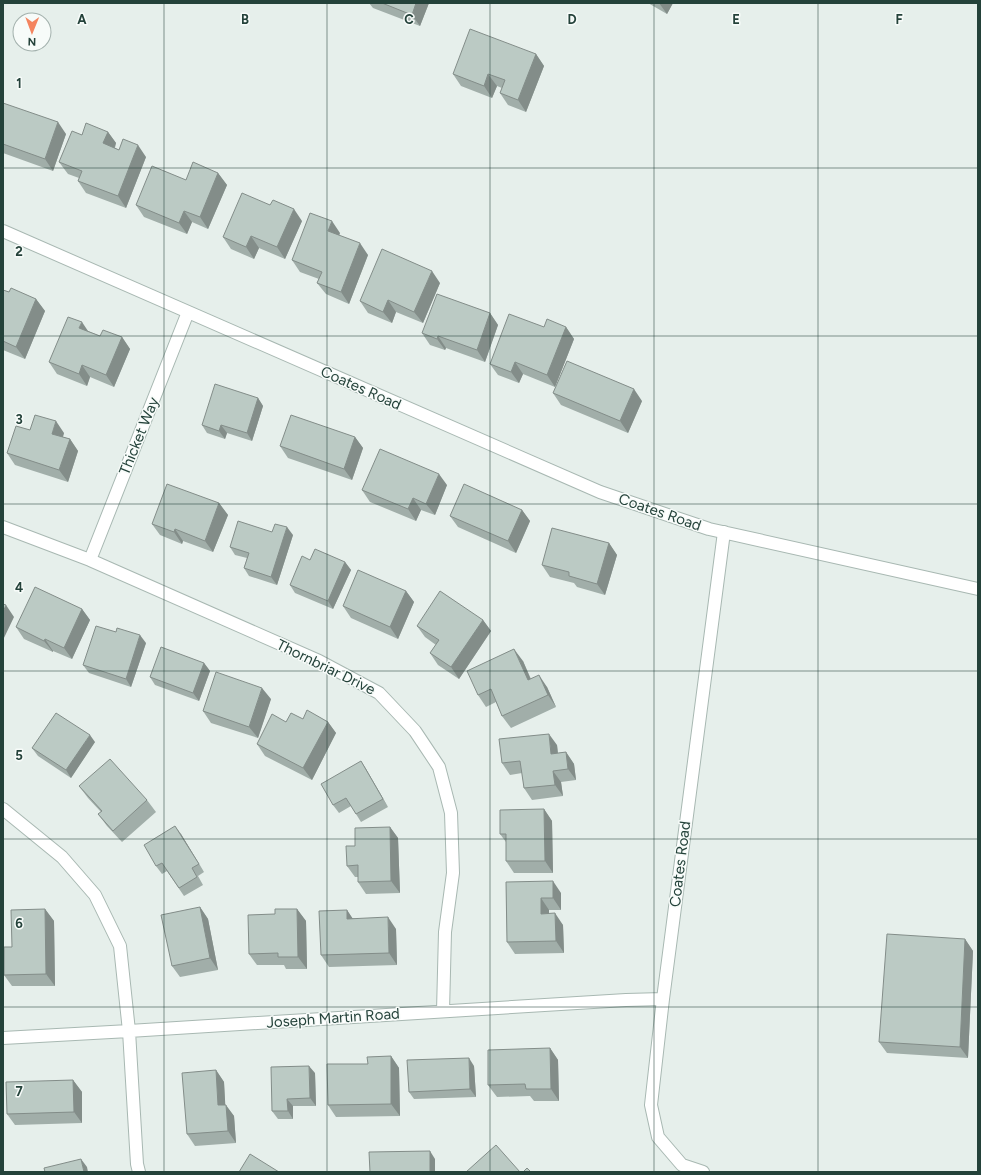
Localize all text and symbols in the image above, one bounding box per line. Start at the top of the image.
north arrow [12,12,52,52]
text: A [77,12,87,27]
text: B [241,12,249,27]
text: C [404,12,414,27]
text: D [567,12,577,27]
text: E [732,12,740,27]
text: F [895,12,903,27]
text: N [27,35,36,48]
text: 1 [16,76,22,91]
text: 2 [15,244,23,259]
street label: Coates Road [318,362,404,414]
street label: Thicket Way [115,394,163,477]
text: 3 [15,412,23,427]
street label: Coates Road [616,489,704,535]
text: 4 [15,580,23,595]
street label: Thornbriar Drive [274,635,378,699]
text: 5 [15,748,23,763]
street label: Coates Road [666,820,694,908]
text: 6 [15,916,23,931]
street label: Joseph Martin Road [266,1004,400,1032]
text: 7 [15,1084,23,1099]

